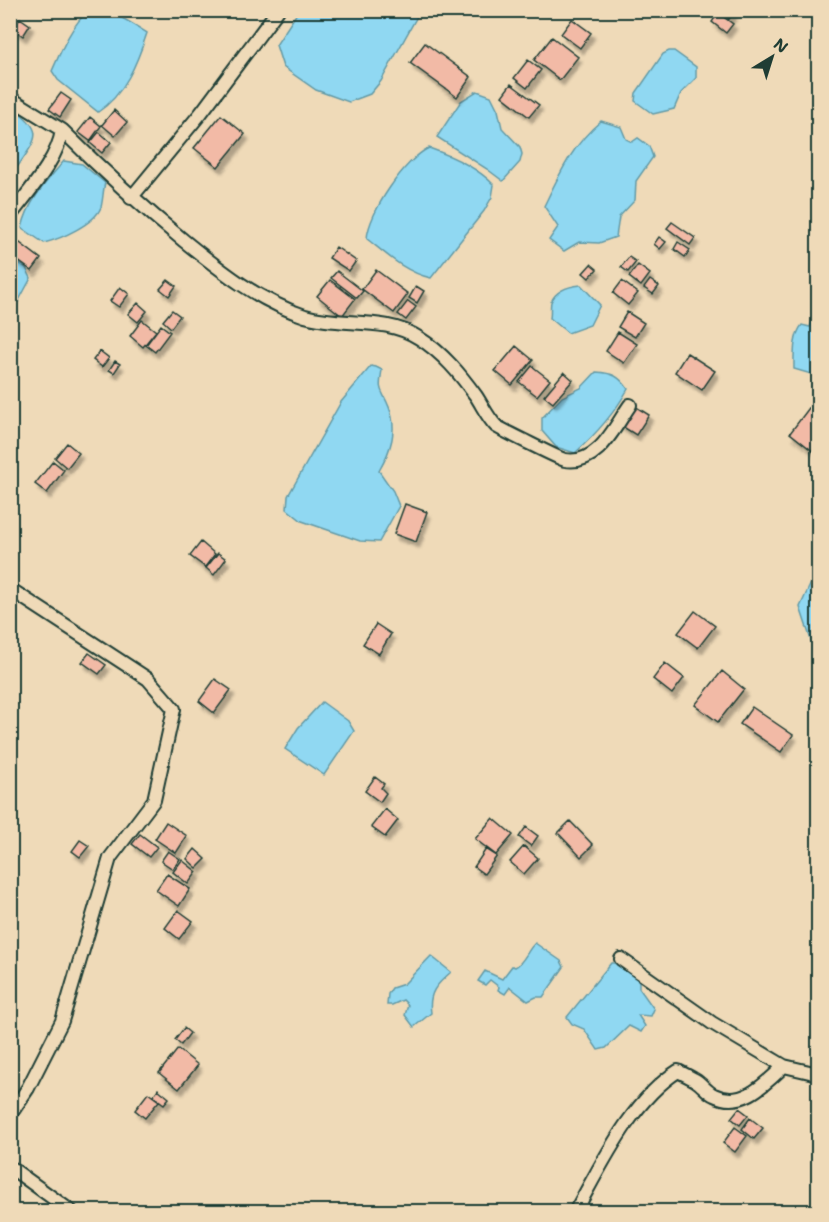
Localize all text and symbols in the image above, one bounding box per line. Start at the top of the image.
north arrow [742,27,802,87]
text: N [769,33,792,58]

